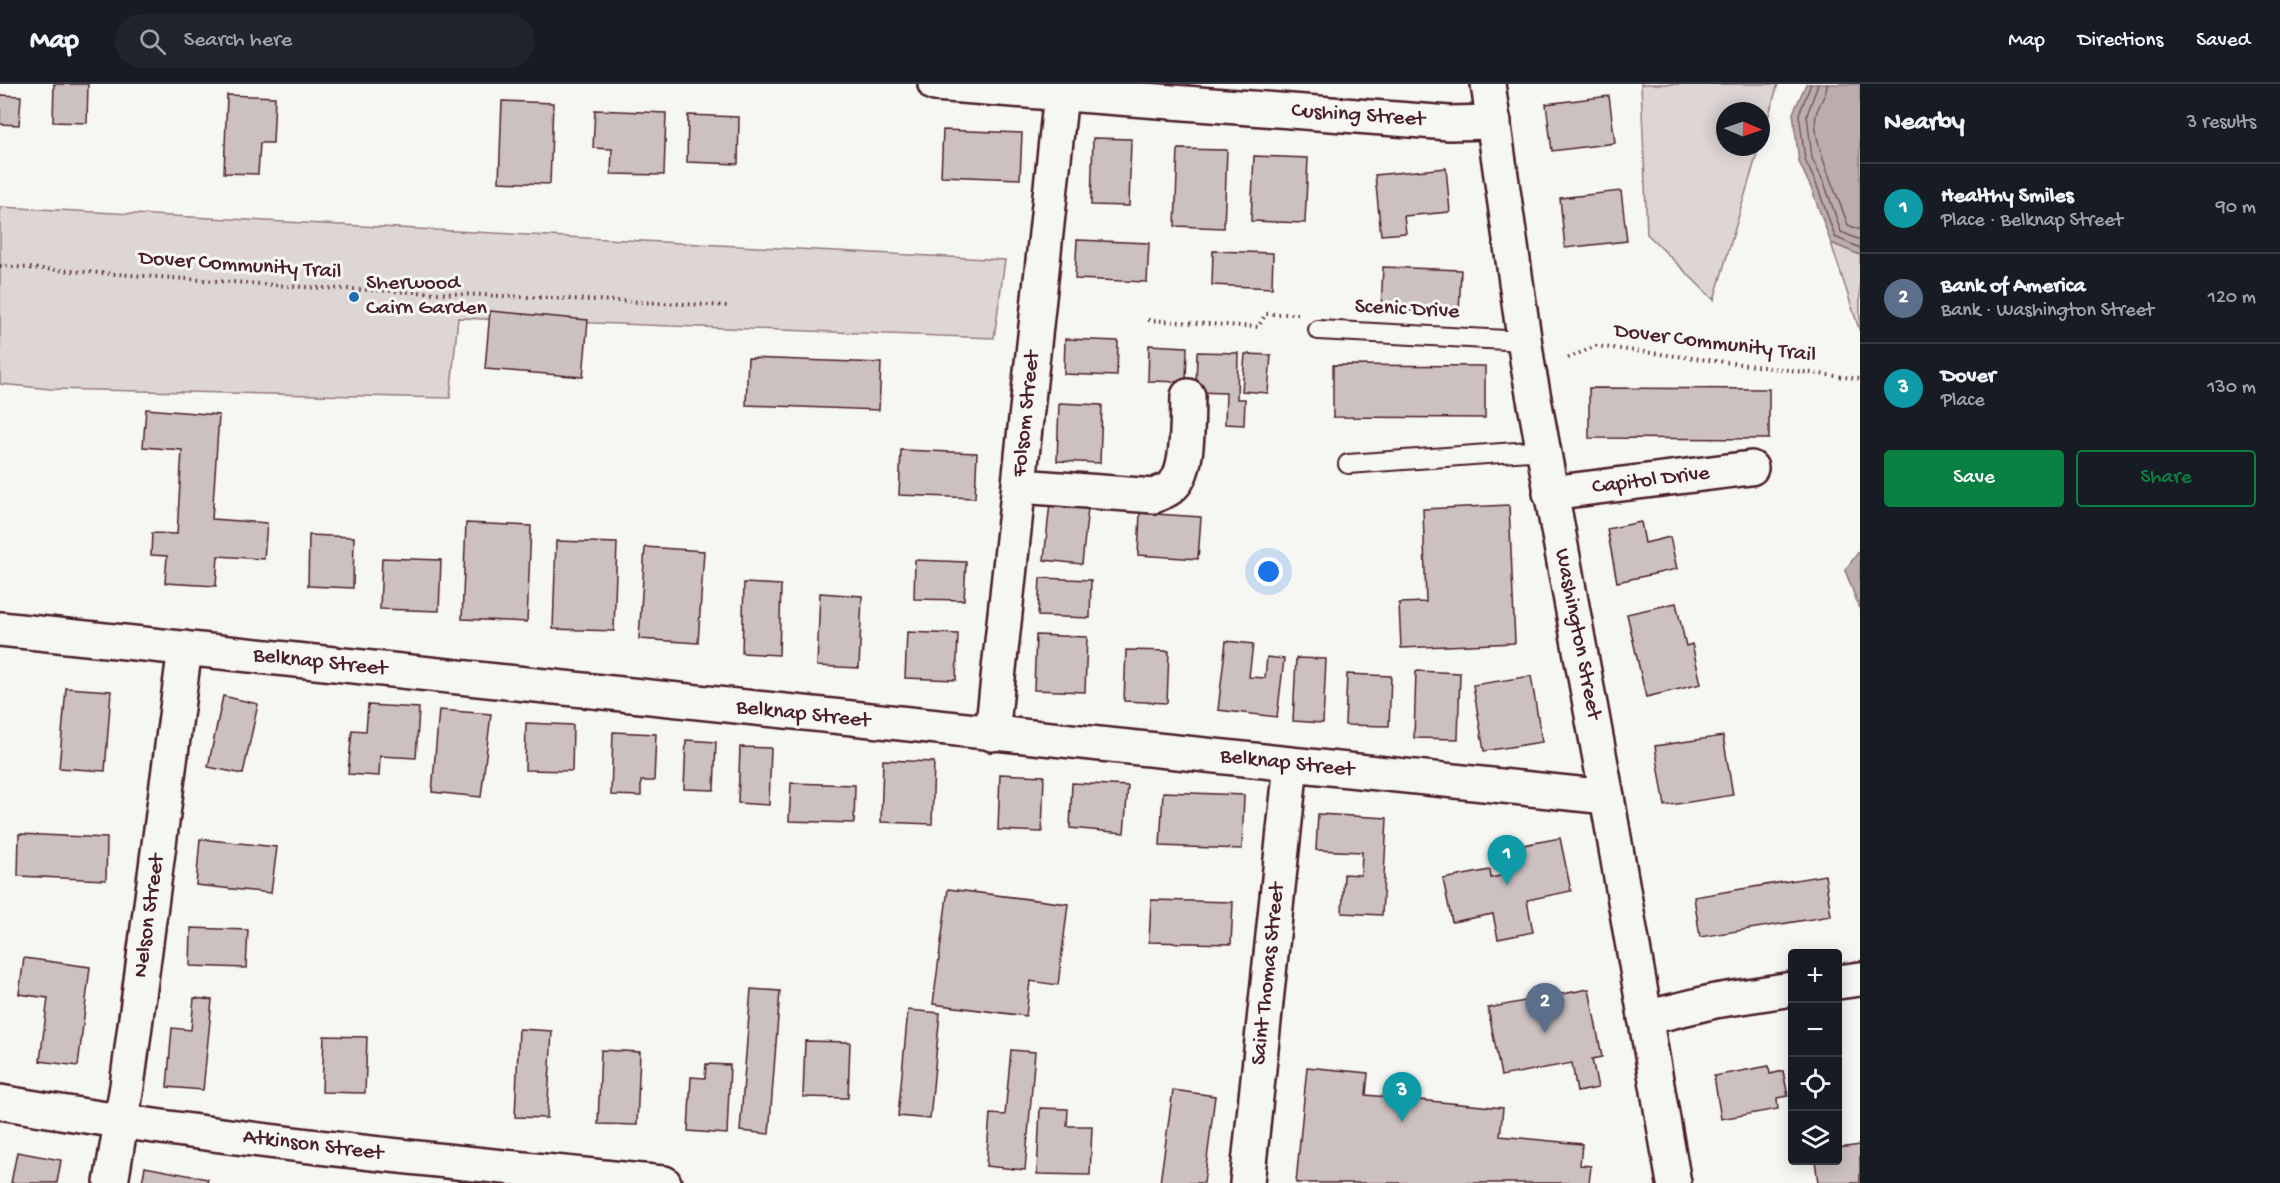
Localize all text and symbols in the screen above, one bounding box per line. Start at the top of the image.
search box [115,14,535,68]
text: Map [30,25,79,58]
icon: search [136,25,169,58]
text: Search here [184,28,292,54]
text: Map [2008,29,2045,54]
text: Directions [2078,29,2163,54]
text: Saved [2196,29,2250,54]
street label: Cushing Street [1290,98,1428,134]
north arrow [1716,102,1770,156]
text: Nearby [1884,108,1965,139]
text: 3 results [2187,112,2256,135]
text: Healthy Smiles [1941,184,2074,210]
text: 1 [1899,197,1908,220]
text: 90 m [2216,197,2256,220]
text: Place · Belknap Street [1941,210,2123,233]
street label: Dover Community Trail [136,246,342,286]
place label: Sherwood Cairn Garden [366,271,487,322]
text: Bank of America [1941,274,2086,300]
text: 2 [1899,287,1908,310]
text: 120 m [2208,287,2256,310]
marker: Sherwood Cairn Garden [347,290,361,304]
street label: Scenic Drive [1354,294,1461,326]
text: Bank · Washington Street [1941,300,2154,323]
street label: Dover Community Trail [1611,318,1817,369]
street label: Folsom Street [1007,348,1047,479]
text: Dover [1941,364,1996,390]
text: 3 [1898,377,1909,400]
text: 130 m [2207,377,2256,400]
text: Place [1941,390,1985,413]
button: Save [1884,450,2064,507]
button: Share [2076,450,2256,507]
street label: Capitol Drive [1591,461,1712,501]
street label: Washington Street [1548,546,1607,724]
your location [1254,557,1283,586]
street label: Belknap Street [251,643,390,683]
street label: Belknap Street [734,695,873,735]
street label: Belknap Street [1218,744,1357,784]
pin: 1 [1488,836,1526,885]
street label: Nelson Street [128,851,172,979]
street label: Saint Thomas Street [1246,879,1292,1067]
map controls [1788,949,1842,1165]
button: + [1788,949,1842,1003]
pin: 2 [1526,984,1564,1033]
button: − [1788,1003,1842,1057]
button: locate [1788,1057,1842,1111]
pin: 3 [1382,1072,1422,1122]
button: layers [1788,1111,1842,1165]
street label: Atkinson Street [242,1125,386,1168]

